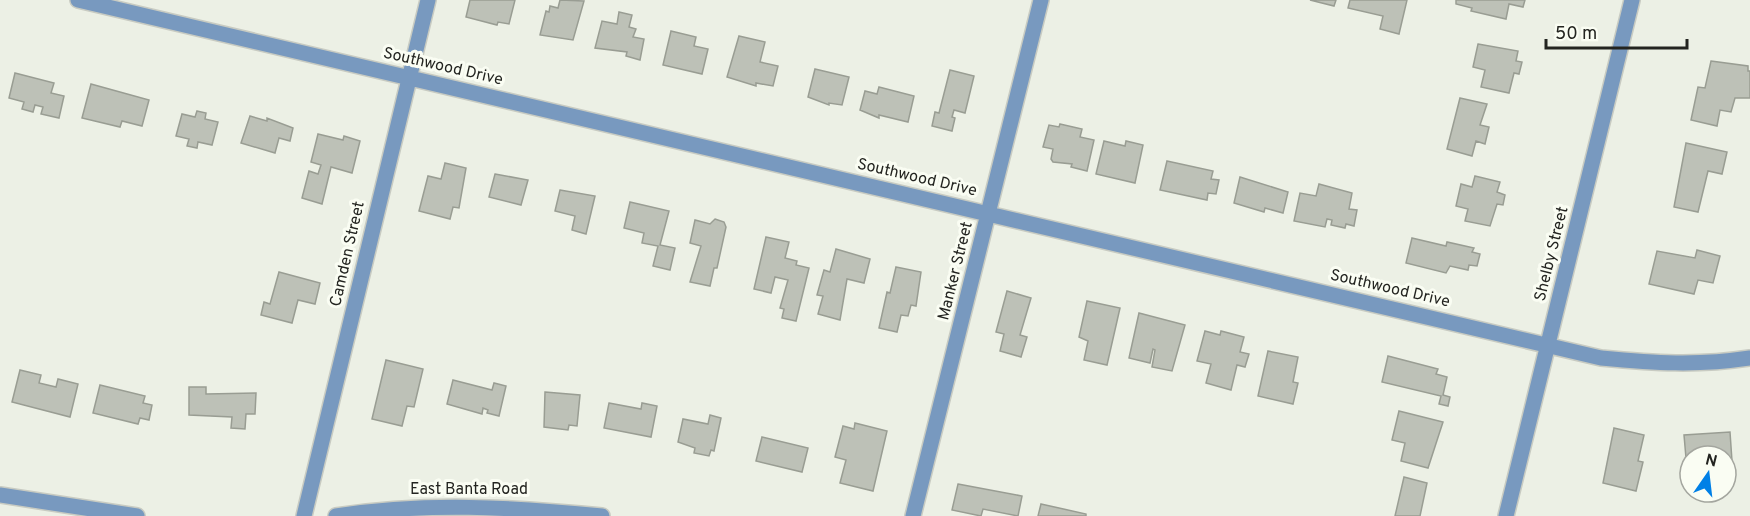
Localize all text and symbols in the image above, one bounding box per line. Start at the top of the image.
scale bar [1546,12,1687,50]
text: 50 m [1555,23,1597,46]
street label: Southwood Drive [381,44,505,90]
street label: Southwood Drive [855,155,979,201]
street label: Camden Street [326,199,370,309]
street label: Shelby Street [1531,205,1573,303]
street label: Manker Street [934,220,978,322]
street label: Southwood Drive [1328,266,1452,312]
north arrow [1678,444,1738,504]
text: N [1703,450,1719,472]
street label: East Banta Road [410,480,528,500]

